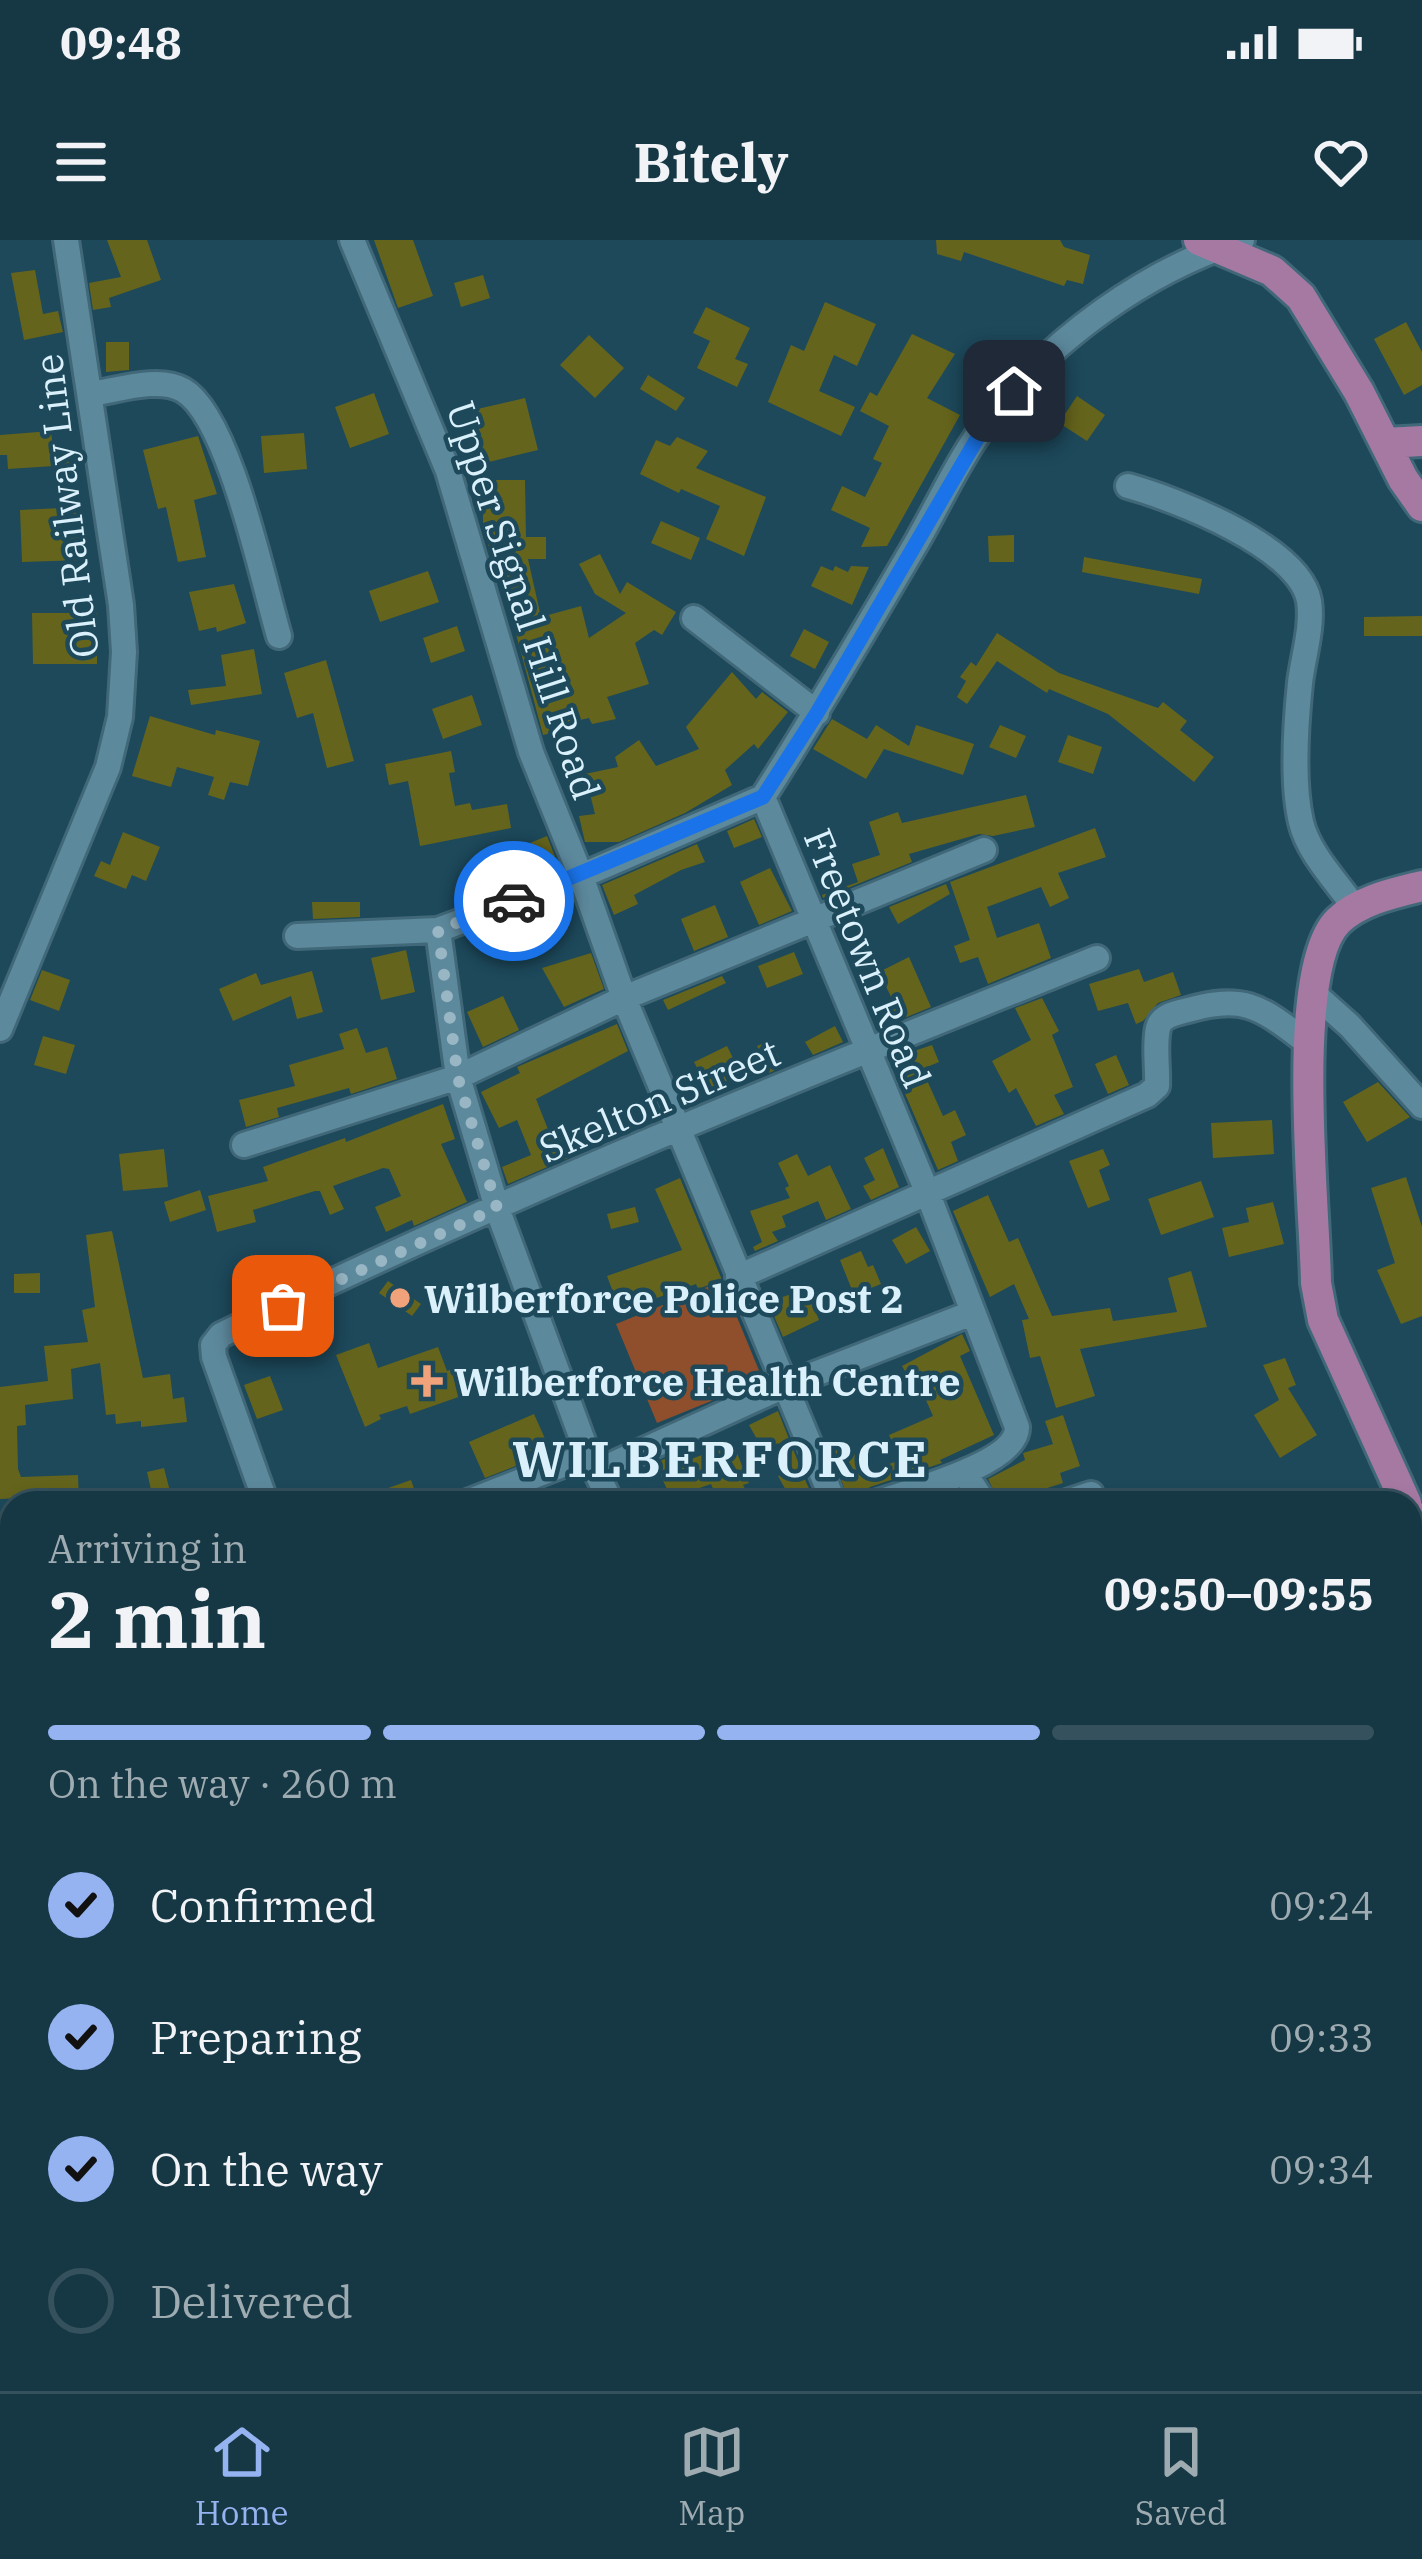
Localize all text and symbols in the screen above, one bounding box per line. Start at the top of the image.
text: 09:48 [60,13,182,71]
text: Bitely [633,127,789,197]
icon: menu [48,129,114,195]
icon: heart [1308,129,1374,195]
pin [963,340,1065,442]
street label: Old Railway Line [22,351,110,661]
icon: home [981,358,1047,424]
street label: Upper Signal Hill Road [435,394,613,806]
street label: Freetown Road [793,821,943,1095]
courier [454,841,574,961]
icon: car [481,868,547,934]
street label: Skelton Street [531,1026,787,1174]
pin [232,1255,334,1357]
icon: bag [250,1273,316,1339]
place label: Wilberforce Police Post 2 [424,1273,904,1324]
marker: Wilberforce Police Post 2 [387,1285,413,1311]
place label: Wilberforce Health Centre [454,1356,961,1407]
marker: Wilberforce Health Centre [411,1365,443,1397]
district label: WILBERFORCE [512,1425,930,1491]
text: Arriving in [48,1523,247,1574]
text: 09:50–09:55 [1104,1564,1374,1622]
text: 2 min [48,1568,266,1669]
text: On the way · 260 m [48,1758,397,1809]
icon: check [48,1872,114,1938]
text: Confirmed [150,1876,376,1934]
text: 09:24 [1269,1880,1374,1931]
icon: check [48,2004,114,2070]
text: Preparing [150,2008,362,2066]
text: 09:33 [1269,2012,1374,2063]
icon: check [48,2136,114,2202]
text: On the way [150,2140,383,2198]
text: 09:34 [1269,2144,1374,2195]
text: Delivered [150,2272,353,2330]
tab: Home [195,2419,289,2534]
tab: Map [678,2419,745,2534]
tab: Saved [1135,2419,1227,2534]

